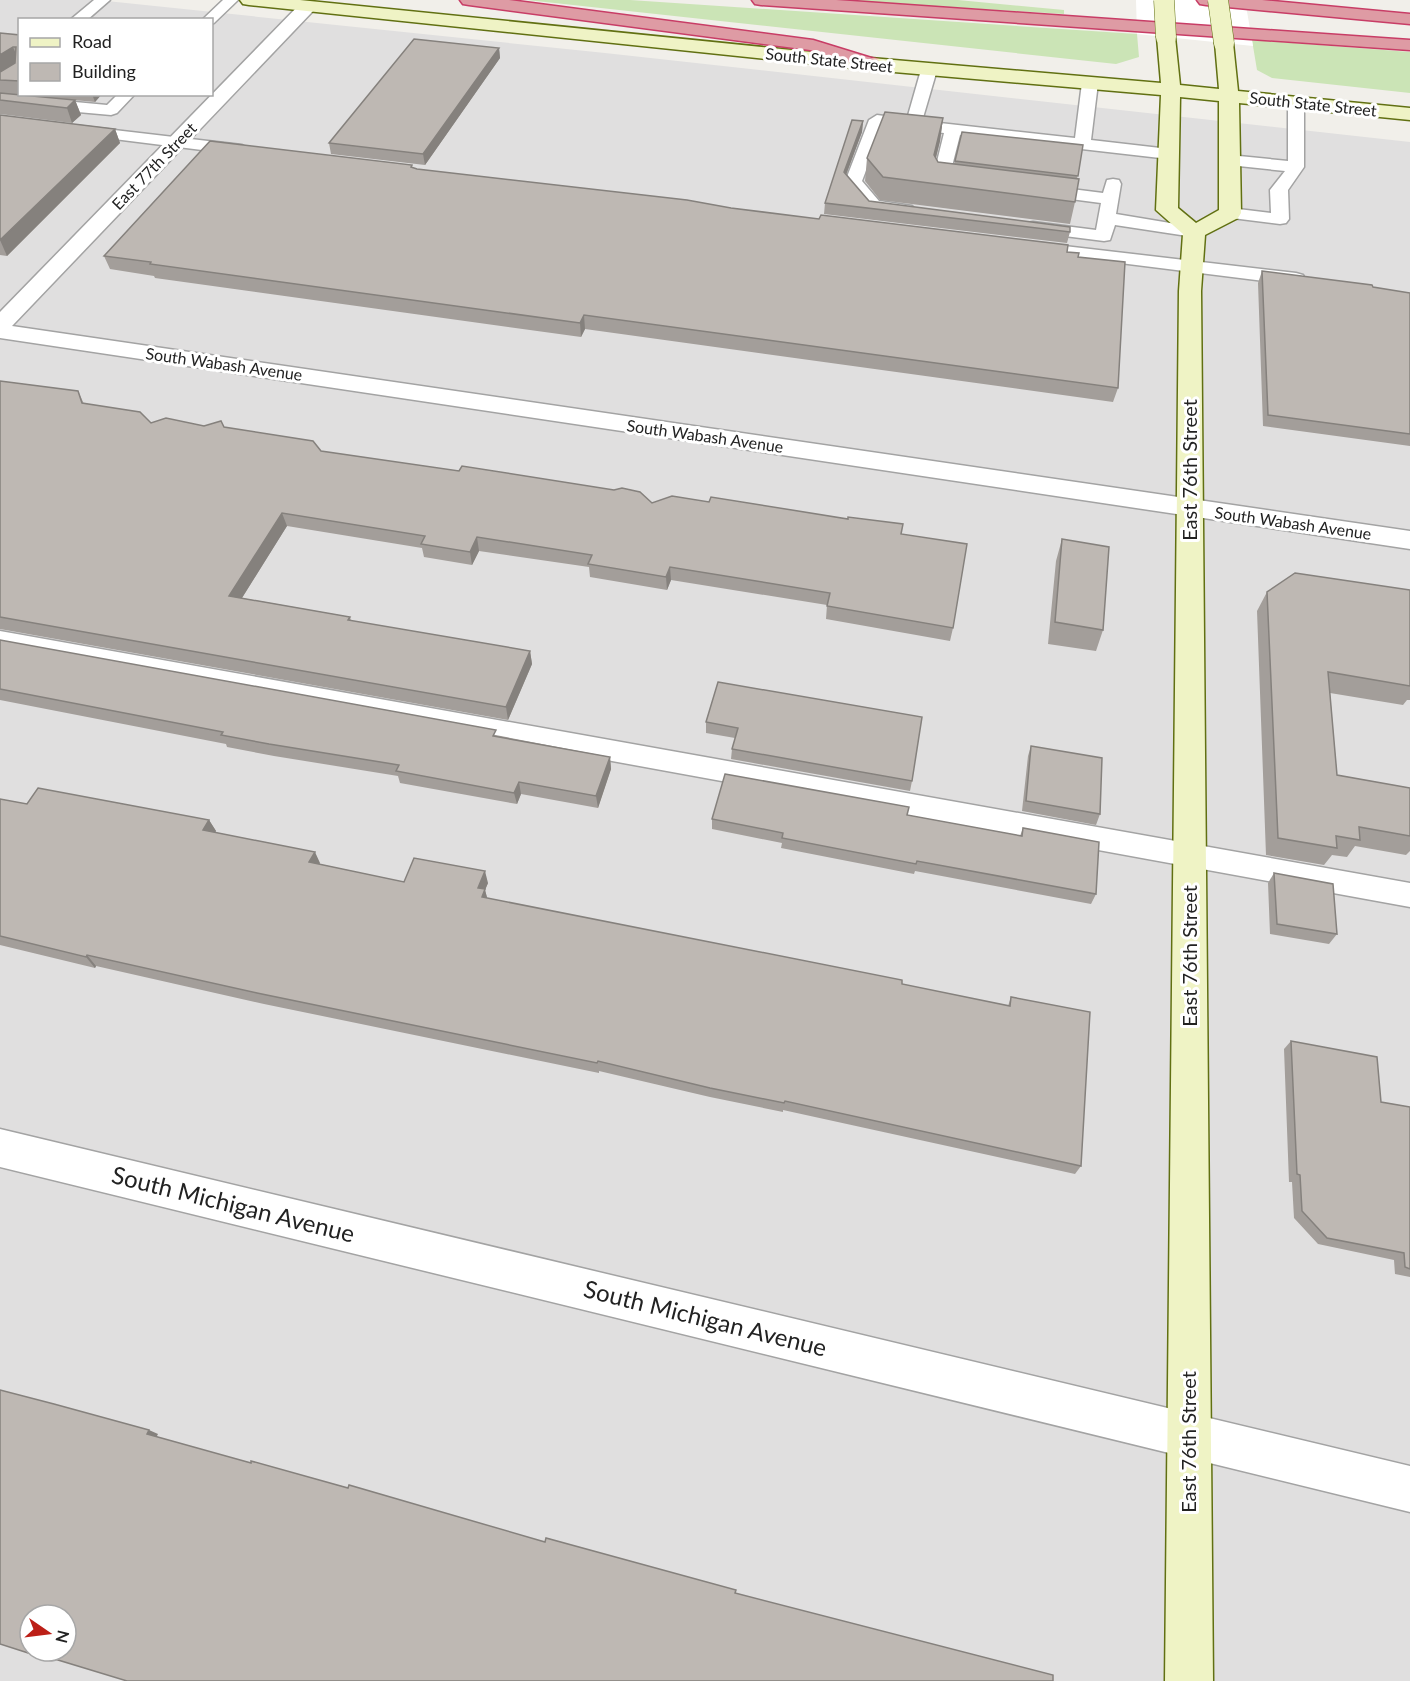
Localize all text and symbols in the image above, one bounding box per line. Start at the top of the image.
legend [18,18,213,96]
text: Road [72,30,112,52]
street label: South State Street [765,43,894,76]
text: Building [72,60,136,82]
street label: South State Street [1249,87,1378,120]
street label: East 77th Street [107,118,200,213]
street label: South Wabash Avenue [144,343,304,384]
street label: East 76th Street [1177,399,1201,541]
street label: South Wabash Avenue [625,415,785,456]
street label: South Wabash Avenue [1213,502,1373,543]
street label: East 76th Street [1177,885,1201,1027]
street label: South Michigan Avenue [109,1159,358,1248]
street label: South Michigan Avenue [581,1273,830,1362]
street label: East 76th Street [1176,1371,1200,1513]
north arrow [18,1603,78,1663]
text: N [52,1628,74,1645]

